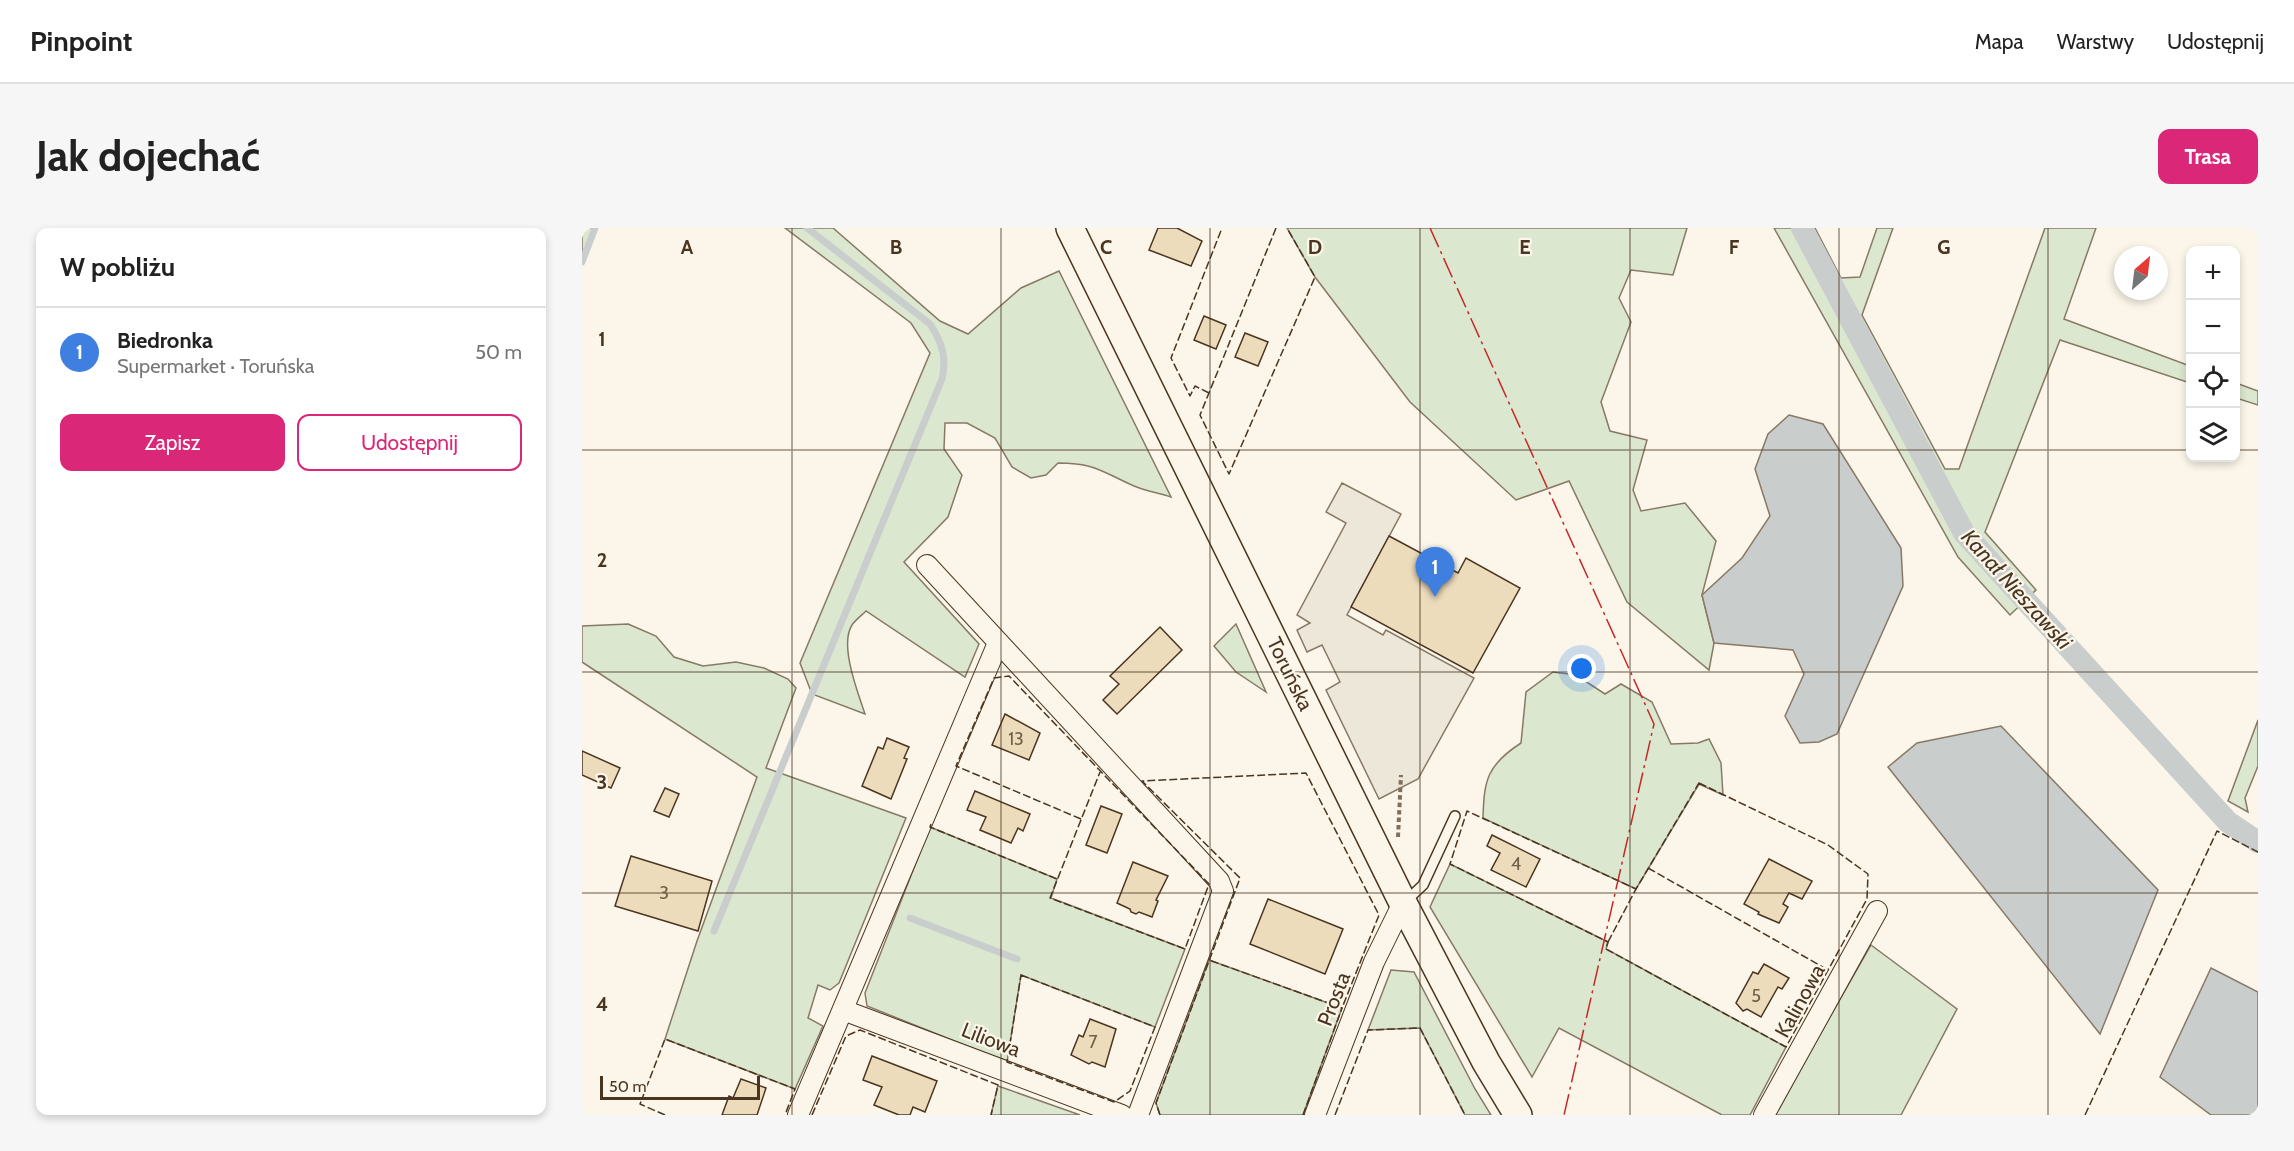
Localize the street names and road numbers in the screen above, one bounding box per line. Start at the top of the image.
street label: Toruńska [1262,633,1319,715]
street label: Kalinowa [1769,960,1830,1042]
street label: Prosta [1312,968,1355,1029]
street label: Liliowa [958,1017,1024,1062]

